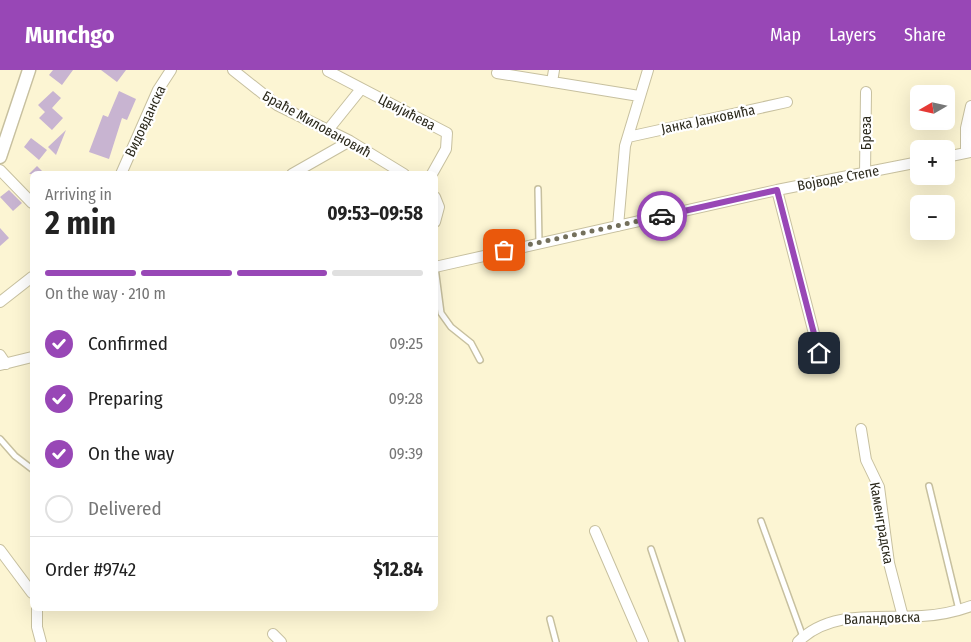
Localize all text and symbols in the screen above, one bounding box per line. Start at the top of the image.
text: Munchgo [25,21,115,49]
text: Map [770,24,801,46]
text: Layers [829,24,876,46]
text: Share [904,24,946,46]
street label: Видовданска [121,83,170,160]
north arrow [910,85,955,130]
map controls [910,85,955,240]
street label: Браће Миловановић [259,87,374,161]
street label: Цвијићева [375,91,438,134]
street label: Јанка Јанковића [660,101,757,138]
street label: Бреза [858,116,875,150]
button: + [910,140,955,185]
street label: Војводе Степе [796,162,881,195]
text: Arriving in [45,185,112,204]
courier [637,191,687,241]
button: − [910,195,955,240]
text: 09:53–09:58 [327,202,423,225]
icon: car [648,202,676,230]
text: 2 min [45,204,116,242]
pin [483,229,525,271]
icon: bag [490,236,518,264]
text: On the way · 210 m [45,284,166,303]
icon: check [45,330,73,358]
text: Confirmed [88,332,168,355]
pin [798,332,840,374]
text: 09:25 [389,334,423,353]
icon: home [805,339,833,367]
icon: check [45,385,73,413]
text: Preparing [88,387,163,410]
text: 09:28 [389,389,423,408]
icon: check [45,440,73,468]
text: On the way [88,442,174,465]
text: 09:39 [389,444,423,463]
street label: Каменградска [866,481,897,566]
text: Delivered [88,497,162,520]
text: Order #9742 [45,558,136,581]
text: $12.84 [373,558,423,581]
street label: Валандовска [843,609,921,628]

